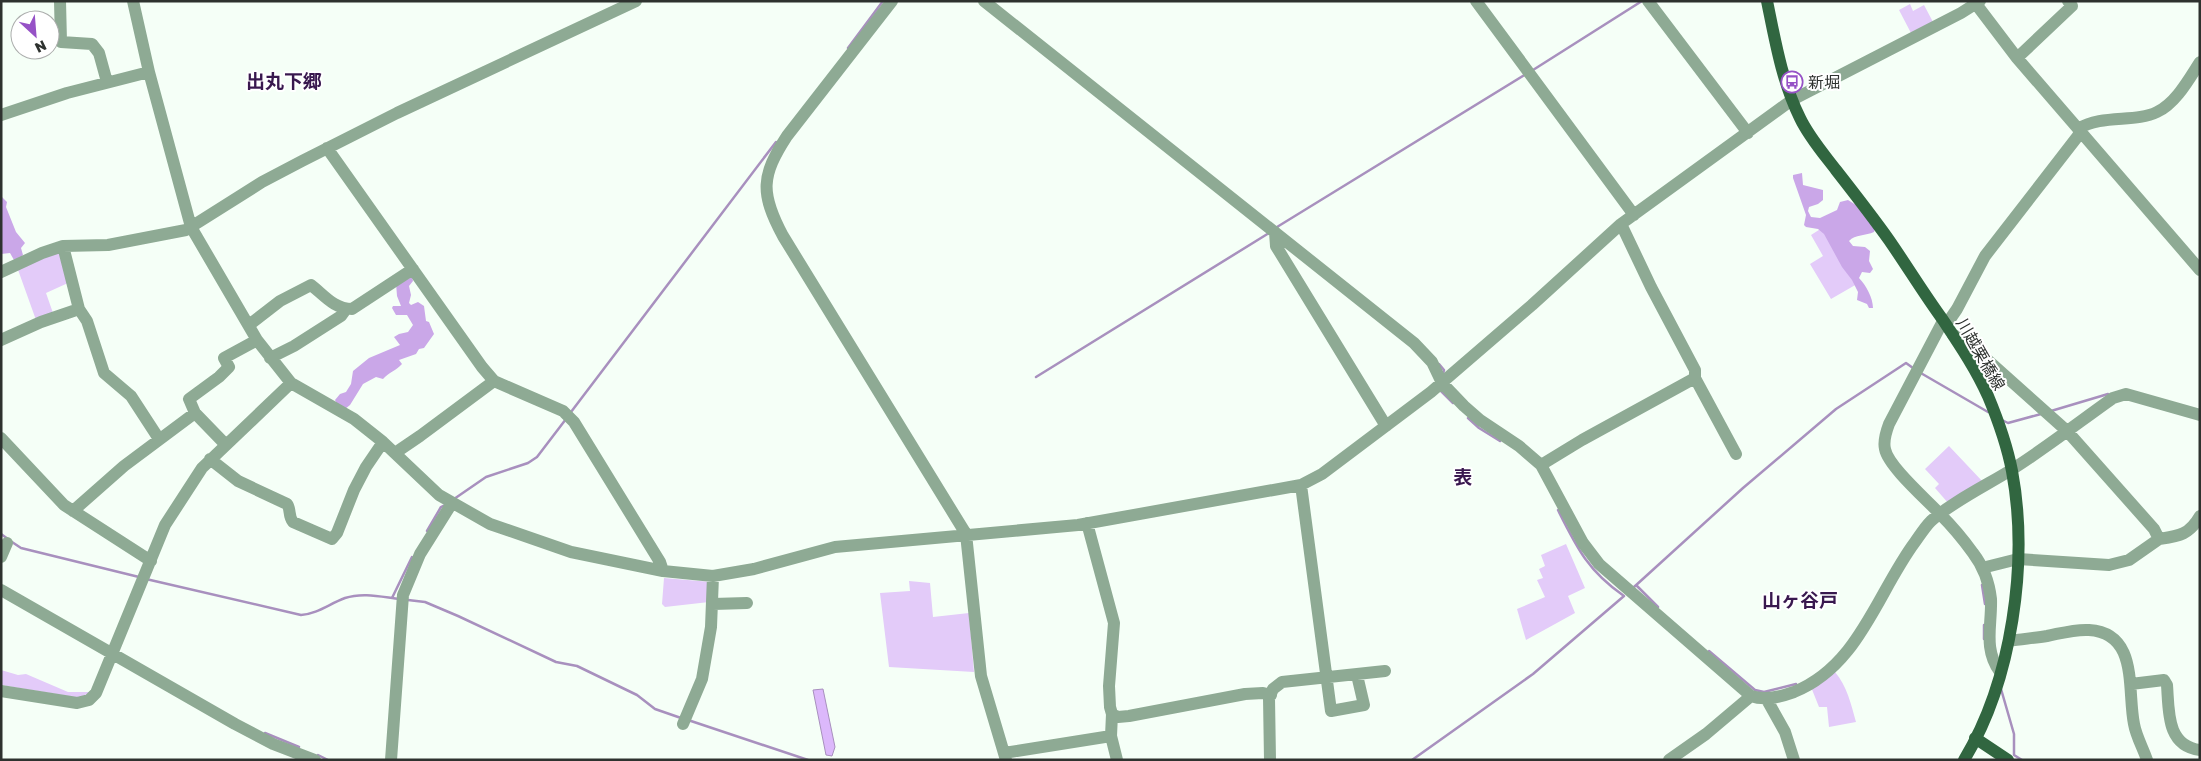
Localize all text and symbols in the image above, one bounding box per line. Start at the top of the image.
north arrow [10,10,60,60]
text: N [32,37,49,57]
district label: 出丸下郷 [246,69,322,92]
bus stop icon: 新堀 [1780,70,1804,94]
place label: 新堀 [1808,72,1840,92]
street label: 川越栗橋線 [1952,314,2010,394]
district label: 表 [1453,465,1473,488]
district label: 山ヶ谷戸 [1762,588,1838,611]

